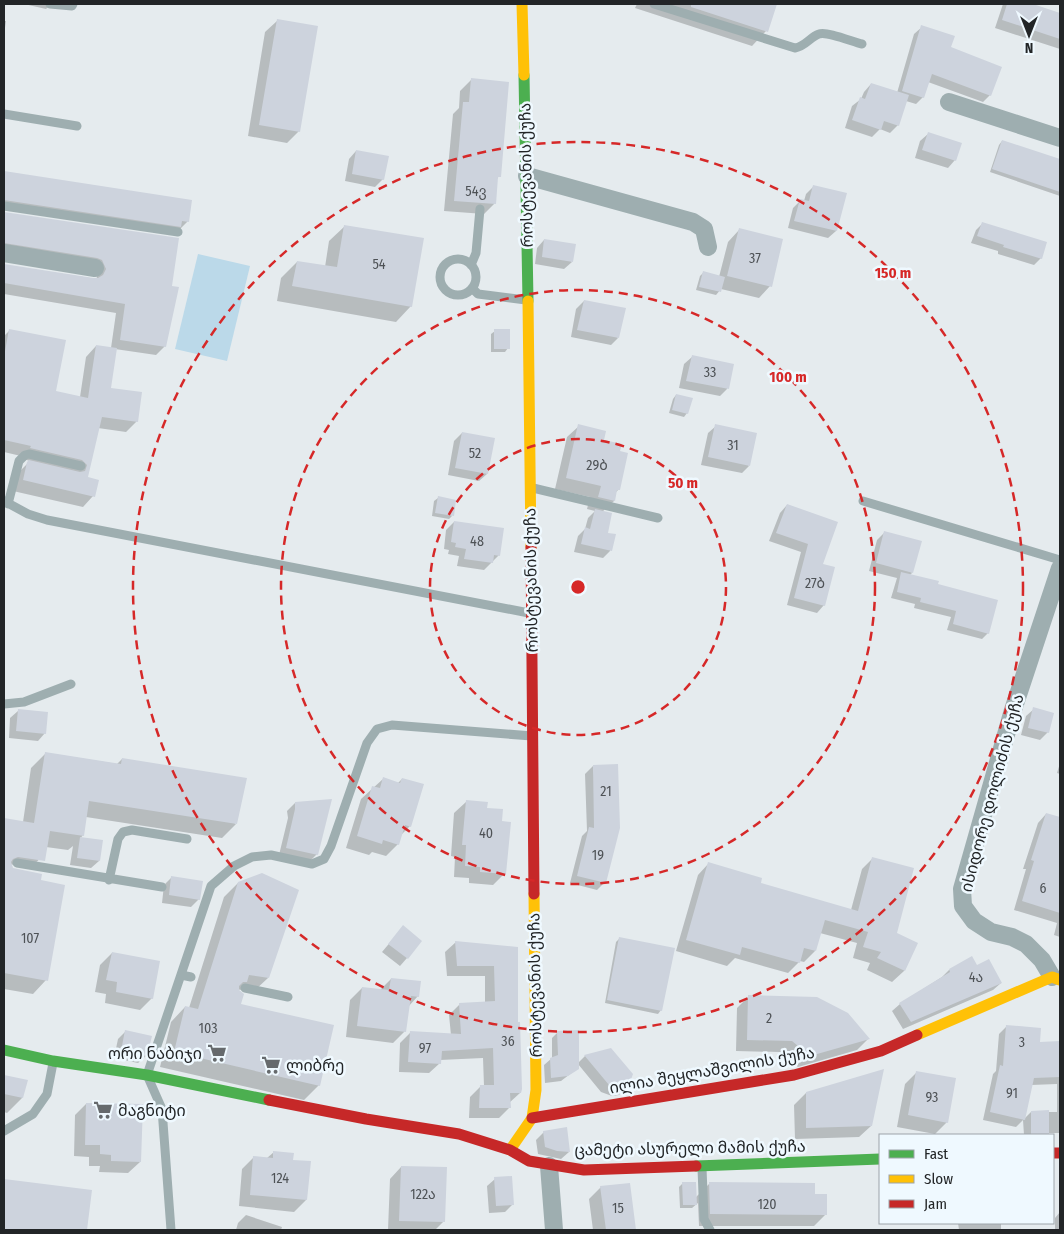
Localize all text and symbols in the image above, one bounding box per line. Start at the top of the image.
north arrow [1004,10,1054,60]
text: N [1025,39,1033,56]
street label: როსტევანის ქუჩა [515,103,537,247]
house number: 54ვ [465,183,487,200]
house number: 37 [749,250,761,267]
house number: 54 [372,256,386,273]
text: 150 m [875,264,911,282]
house number: 33 [704,364,716,381]
text: 100 m [769,368,807,386]
house number: 31 [727,437,739,454]
house number: 52 [469,445,481,462]
house number: 29ბ [586,457,608,474]
text: 50 m [668,474,698,492]
street label: როსტევანის ქუჩა [520,508,542,652]
house number: 48 [470,533,484,550]
house number: 27ბ [805,575,825,592]
centre of rings [569,578,587,596]
street label: ისიდორე დოლიძის ქუჩა [956,692,1029,894]
house number: 21 [600,783,612,800]
house number: 40 [479,825,493,842]
house number: 19 [592,847,604,864]
house number: 6 [1040,880,1047,897]
street label: როსტევანის ქუჩა [524,913,546,1057]
house number: 107 [21,930,39,947]
house number: 4ა [969,969,983,986]
house number: 2 [766,1010,772,1027]
house number: 103 [199,1020,217,1037]
house number: 36 [501,1033,515,1050]
house number: 3 [1019,1034,1025,1051]
house number: 97 [419,1040,431,1057]
supermarket icon: ორი ნაბიჯი [206,1042,228,1064]
street label: ილია შეყლაშვილის ქუჩა [608,1043,816,1098]
place label: ორი ნაბიჯი [108,1044,202,1063]
supermarket icon: ლიბრე [260,1054,282,1076]
place label: ლიბრე [286,1056,344,1076]
house number: 91 [1006,1085,1018,1102]
house number: 93 [926,1089,938,1106]
supermarket icon: მაგნიტი [92,1099,114,1121]
place label: მაგნიტი [118,1101,186,1120]
legend [879,1134,1054,1224]
street label: ცამეტი ასურელი მამის ქუჩა [574,1136,806,1161]
text: Fast [924,1145,948,1163]
house number: 124 [271,1170,289,1187]
text: Slow [924,1170,953,1188]
house number: 122ა [410,1186,436,1203]
text: Jam [924,1195,947,1213]
house number: 120 [758,1196,776,1213]
house number: 15 [612,1200,624,1217]

